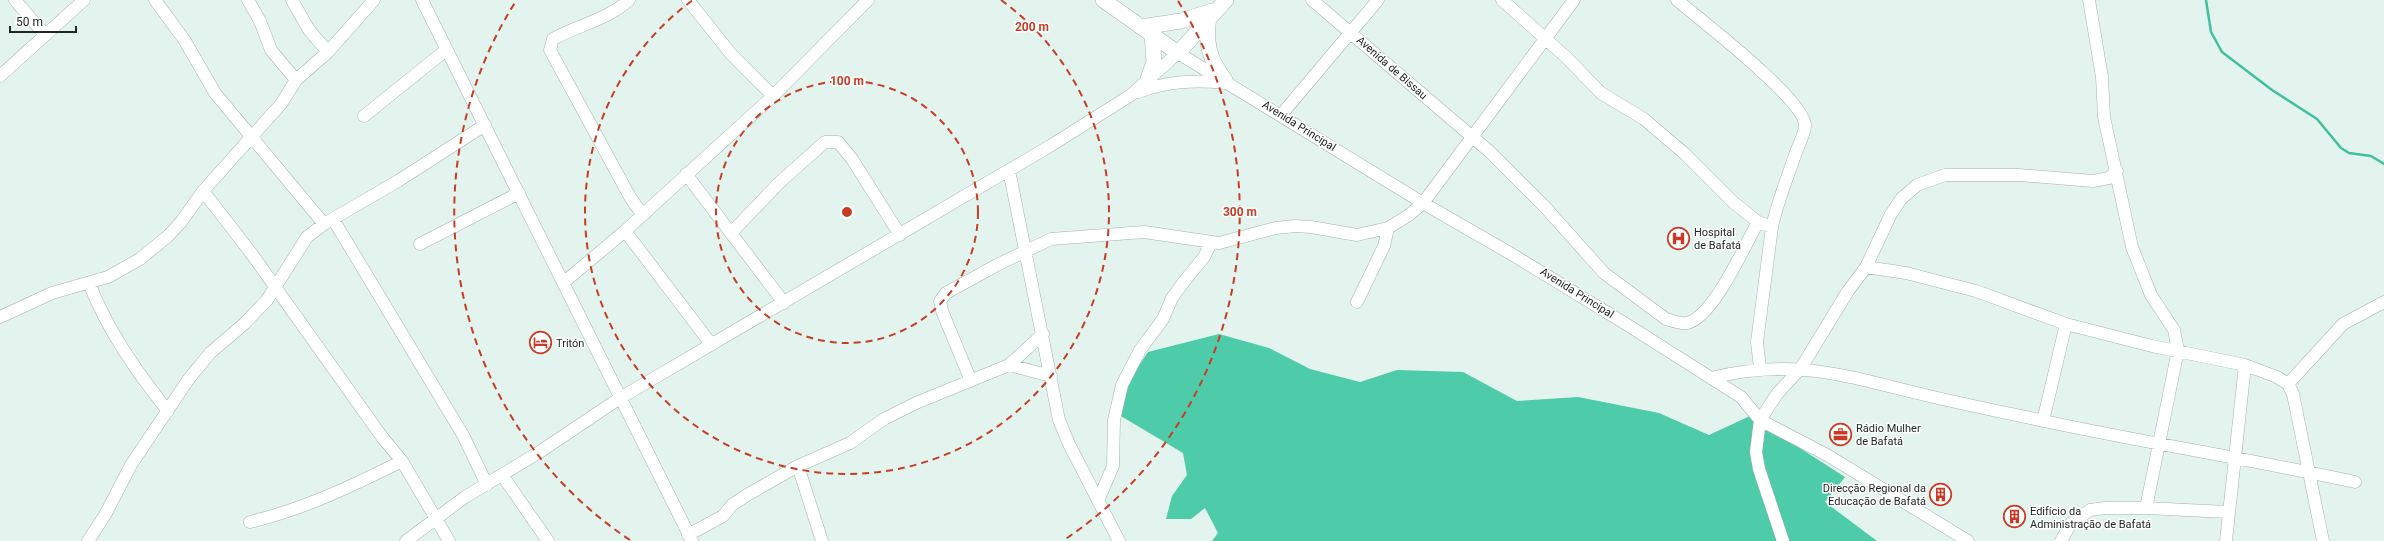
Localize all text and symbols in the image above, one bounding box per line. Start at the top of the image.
scale bar [10,8,76,34]
text: 50 m [16,15,43,29]
text: 200 m [1015,20,1049,34]
street label: Avenida de Bissau [1354,34,1430,102]
text: 100 m [830,74,864,88]
street label: Avenida Principal [1260,98,1338,154]
centre of rings [840,205,854,219]
text: 300 m [1223,205,1257,219]
hospital icon: Hospital de Bafatá [1665,225,1691,251]
place label: Hospital de Bafatá [1694,226,1741,252]
street label: Avenida Principal [1538,265,1616,321]
hotel icon: Tritón [527,330,553,356]
place label: Tritón [556,337,584,350]
office icon: Rádio Mulher de Bafatá [1828,421,1854,447]
place label: Rádio Mulher de Bafatá [1856,422,1921,448]
building icon: Direcção Regional da Educação de Bafatá [1928,481,1954,507]
place label: Direcção Regional da Educação de Bafatá [1823,482,1926,508]
building icon: Edifício da Administração de Bafatá [2002,504,2028,530]
place label: Edifício da Administração de Bafatá [2030,505,2151,531]

